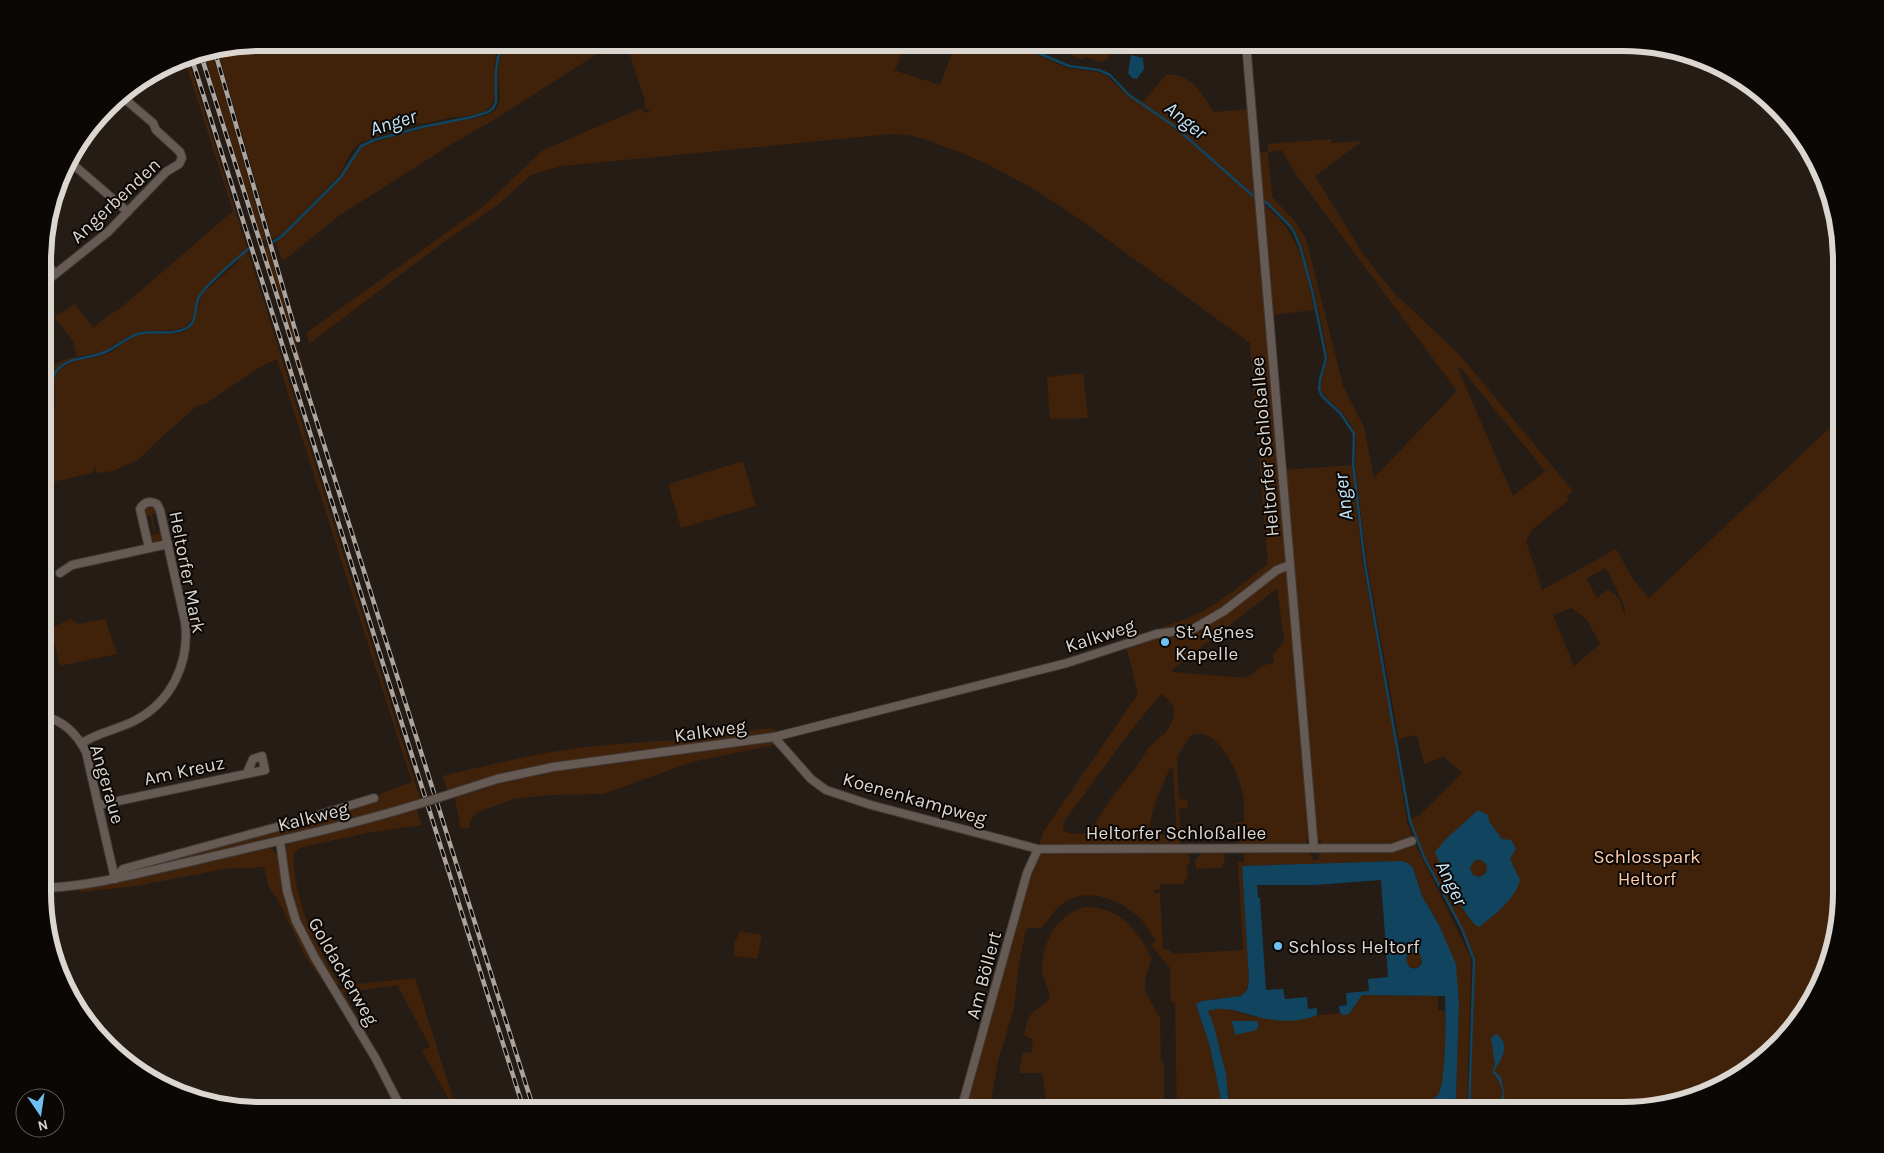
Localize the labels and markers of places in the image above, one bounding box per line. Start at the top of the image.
place label: St. Agnes Kapelle [1175,621,1254,665]
marker: St. Agnes Kapelle [1159,636,1171,648]
place label: Schloss Heltorf [1288,936,1420,958]
marker: Schloss Heltorf [1272,940,1284,952]

